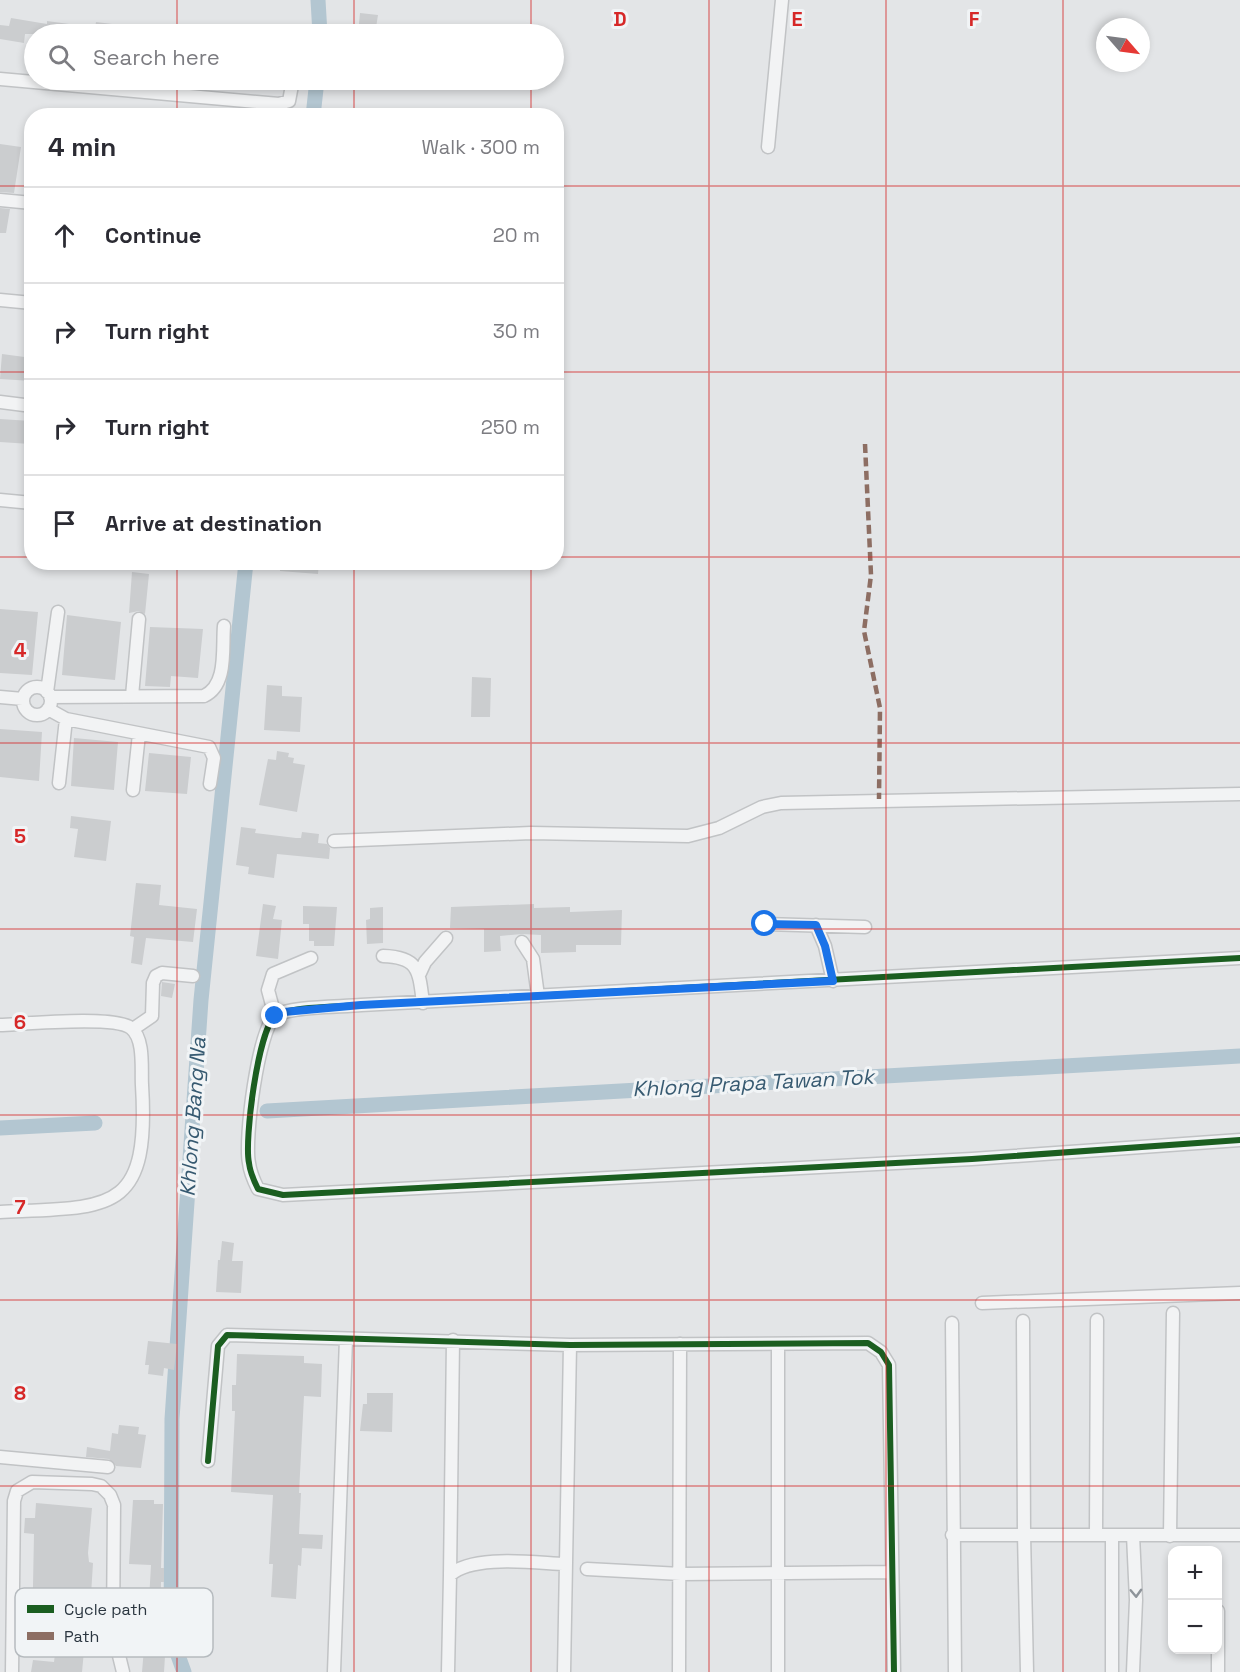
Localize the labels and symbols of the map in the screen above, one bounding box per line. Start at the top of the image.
text: D [613,6,627,32]
text: E [791,6,803,32]
text: F [969,6,980,32]
north arrow [1096,18,1150,72]
text: 4 [14,637,27,663]
text: 5 [14,823,26,849]
route start [751,910,777,936]
route end [261,1002,287,1028]
text: 6 [14,1009,26,1035]
water label: Khlong Bang Na [173,1036,212,1197]
water label: Khlong Prapa Tawan Tok [632,1063,877,1102]
text: 7 [14,1194,26,1220]
text: 8 [14,1380,26,1406]
legend [15,1588,213,1657]
one-way arrow [1129,1589,1142,1598]
text: Cycle path [64,1599,147,1620]
text: Path [64,1626,99,1647]

